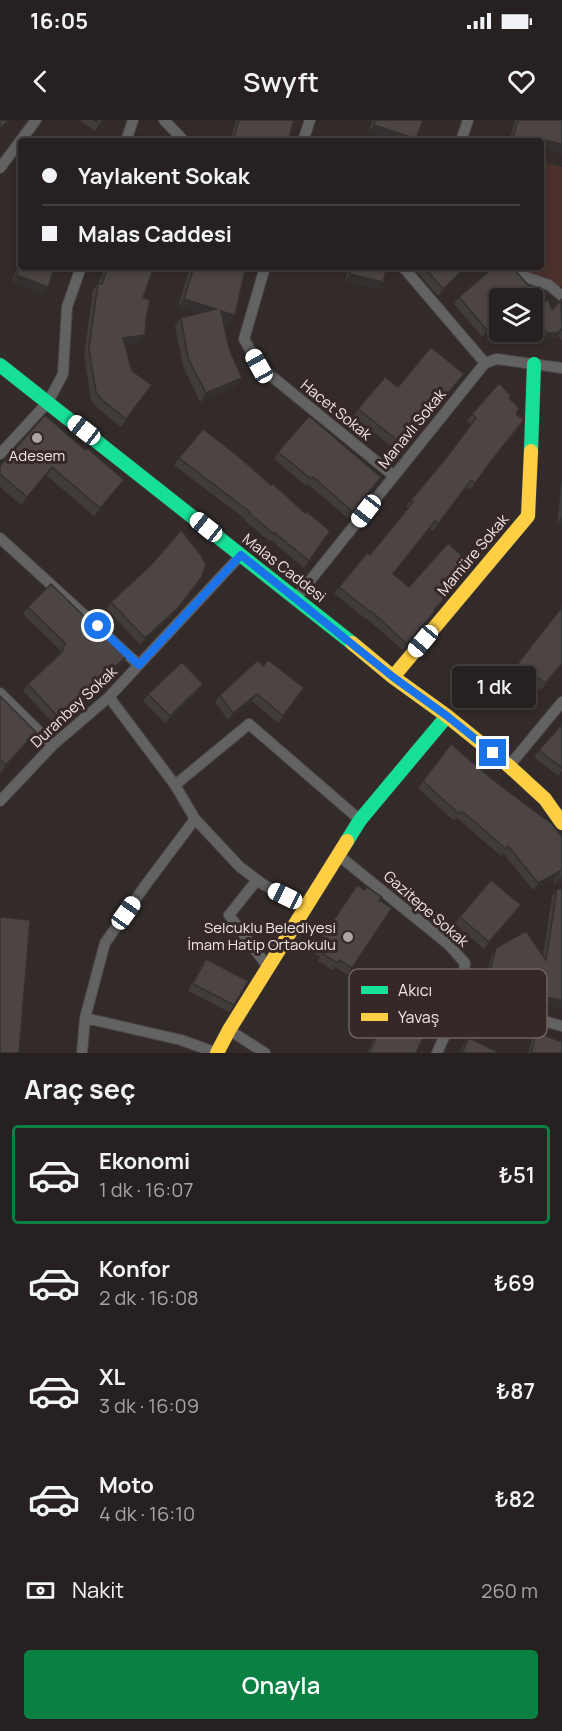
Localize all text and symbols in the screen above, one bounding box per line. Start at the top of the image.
text: 16:05 [30,6,88,36]
text: Swyft [243,63,319,100]
icon: back [24,65,57,98]
icon: heart [505,65,538,98]
text: Yaylakent Sokak [78,161,249,191]
text: Malas Caddesi [78,219,232,249]
map controls [489,288,543,342]
button: layers [489,288,543,342]
car [242,346,276,386]
street label: Hacet Sokak [296,374,377,445]
street label: Manavlı Sokak [373,384,451,473]
car [64,412,104,448]
marker: Adesem [30,431,44,445]
place label: Adesem [9,445,65,466]
car [348,491,384,531]
car [186,509,226,545]
street label: Mamüre Sokak [432,509,513,600]
street label: Malas Caddesi [238,528,330,607]
route start [84,612,111,639]
car [405,621,441,661]
street label: Duranbey Sokak [26,661,122,752]
callout: 1 dk [451,666,535,708]
text: 1 dk [476,673,512,700]
route end [479,739,506,766]
street label: Gazitepe Sokak [379,866,474,952]
car [265,880,305,912]
car [108,893,144,933]
place label: Selcuklu Belediyesi İmam Hatip Ortaokulu [188,917,336,955]
marker: Selcuklu Belediyesi İmam Hatip Ortaokulu [341,930,355,944]
legend [349,969,547,1038]
text: Akıcı [398,979,432,1001]
text: Yavaş [398,1006,439,1028]
text: Araç seç [24,1070,135,1107]
text: Ekonomi [99,1146,190,1176]
icon: car [27,1148,81,1202]
text: ₺51 [499,1160,535,1190]
text: 1 dk · 16:07 [99,1176,194,1203]
text: Konfor [99,1254,170,1284]
icon: car [27,1256,81,1310]
text: ₺69 [494,1268,535,1298]
text: 2 dk · 16:08 [99,1284,199,1311]
text: XL [99,1362,125,1392]
icon: car [27,1364,81,1418]
text: ₺87 [496,1376,535,1406]
text: 3 dk · 16:09 [99,1392,199,1419]
text: Moto [99,1470,154,1500]
icon: car [27,1472,81,1526]
text: ₺82 [495,1484,535,1514]
text: 4 dk · 16:10 [99,1500,195,1527]
icon: cash [24,1574,57,1607]
text: Nakit [72,1575,124,1605]
text: 260 m [481,1577,538,1604]
button: Onayla [24,1650,538,1719]

